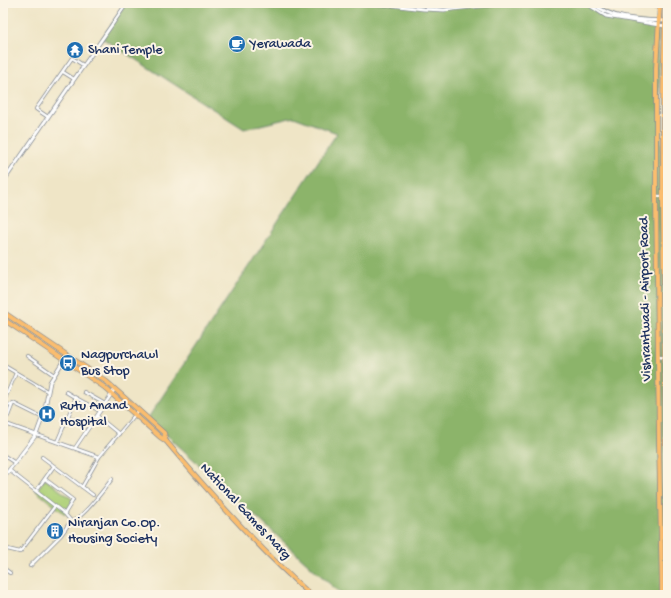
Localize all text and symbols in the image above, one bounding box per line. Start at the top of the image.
cafe icon: Yerawada [227,34,247,54]
place label: Yerawada [248,36,312,53]
temple icon: Shani Temple [65,40,85,60]
place label: Shani Temple [88,42,163,59]
street label: Vishrantwadi - Airport Road [636,215,656,382]
place label: Nagpurchawl Bus Stop [80,347,158,380]
bus stop icon: Nagpurchawl Bus Stop [58,353,78,373]
place label: Rutu Anand Hospital [60,398,129,431]
hospital icon: Rutu Anand Hospital [37,404,57,424]
street label: National Games Marg [196,460,294,564]
place label: Niranjan Co.Op. Housing Society [68,515,160,548]
building icon: Niranjan Co.Op. Housing Society [45,521,65,541]

